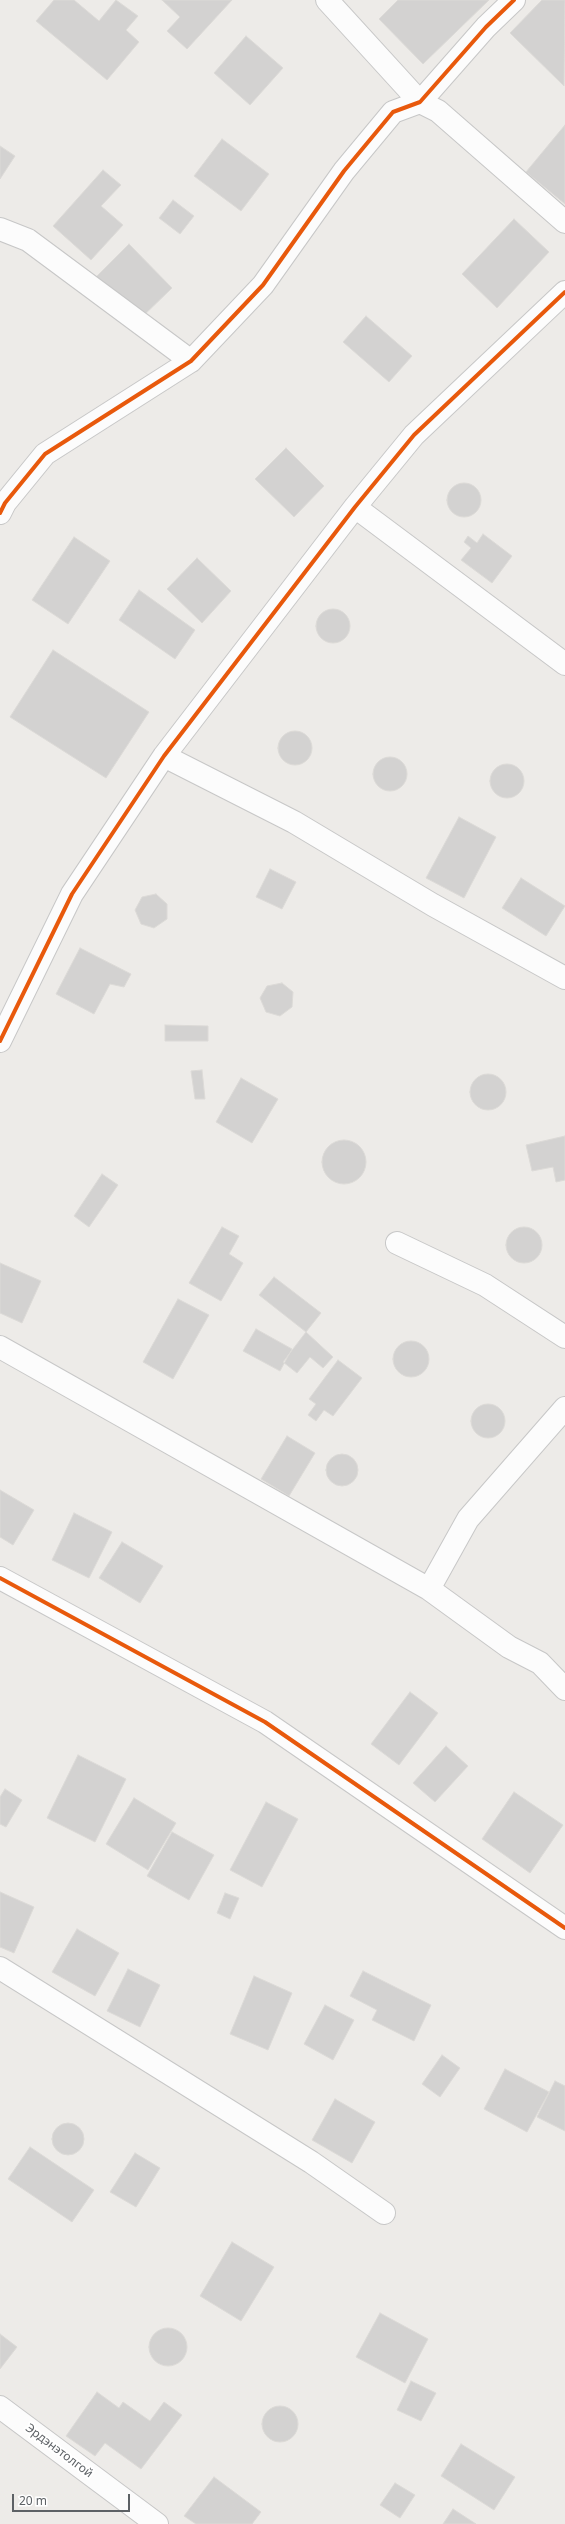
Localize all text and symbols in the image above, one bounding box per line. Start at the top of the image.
street label: Эрдэнэтолгой [22,2421,96,2481]
scale bar [14,2486,132,2512]
text: 20 m [19,2492,47,2509]

